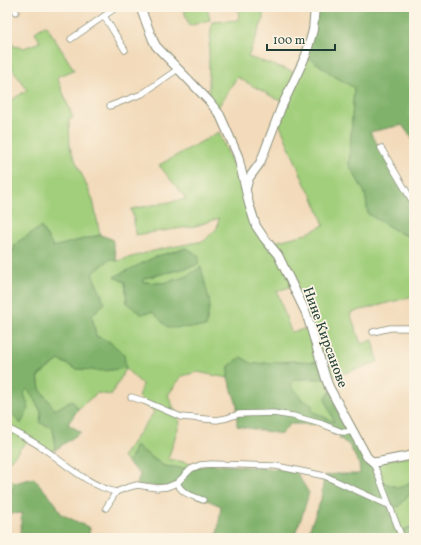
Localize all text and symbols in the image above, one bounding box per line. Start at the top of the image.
scale bar [267,26,335,52]
text: 100 m [273,33,306,49]
street label: Нине Кирсанове [298,284,352,391]

